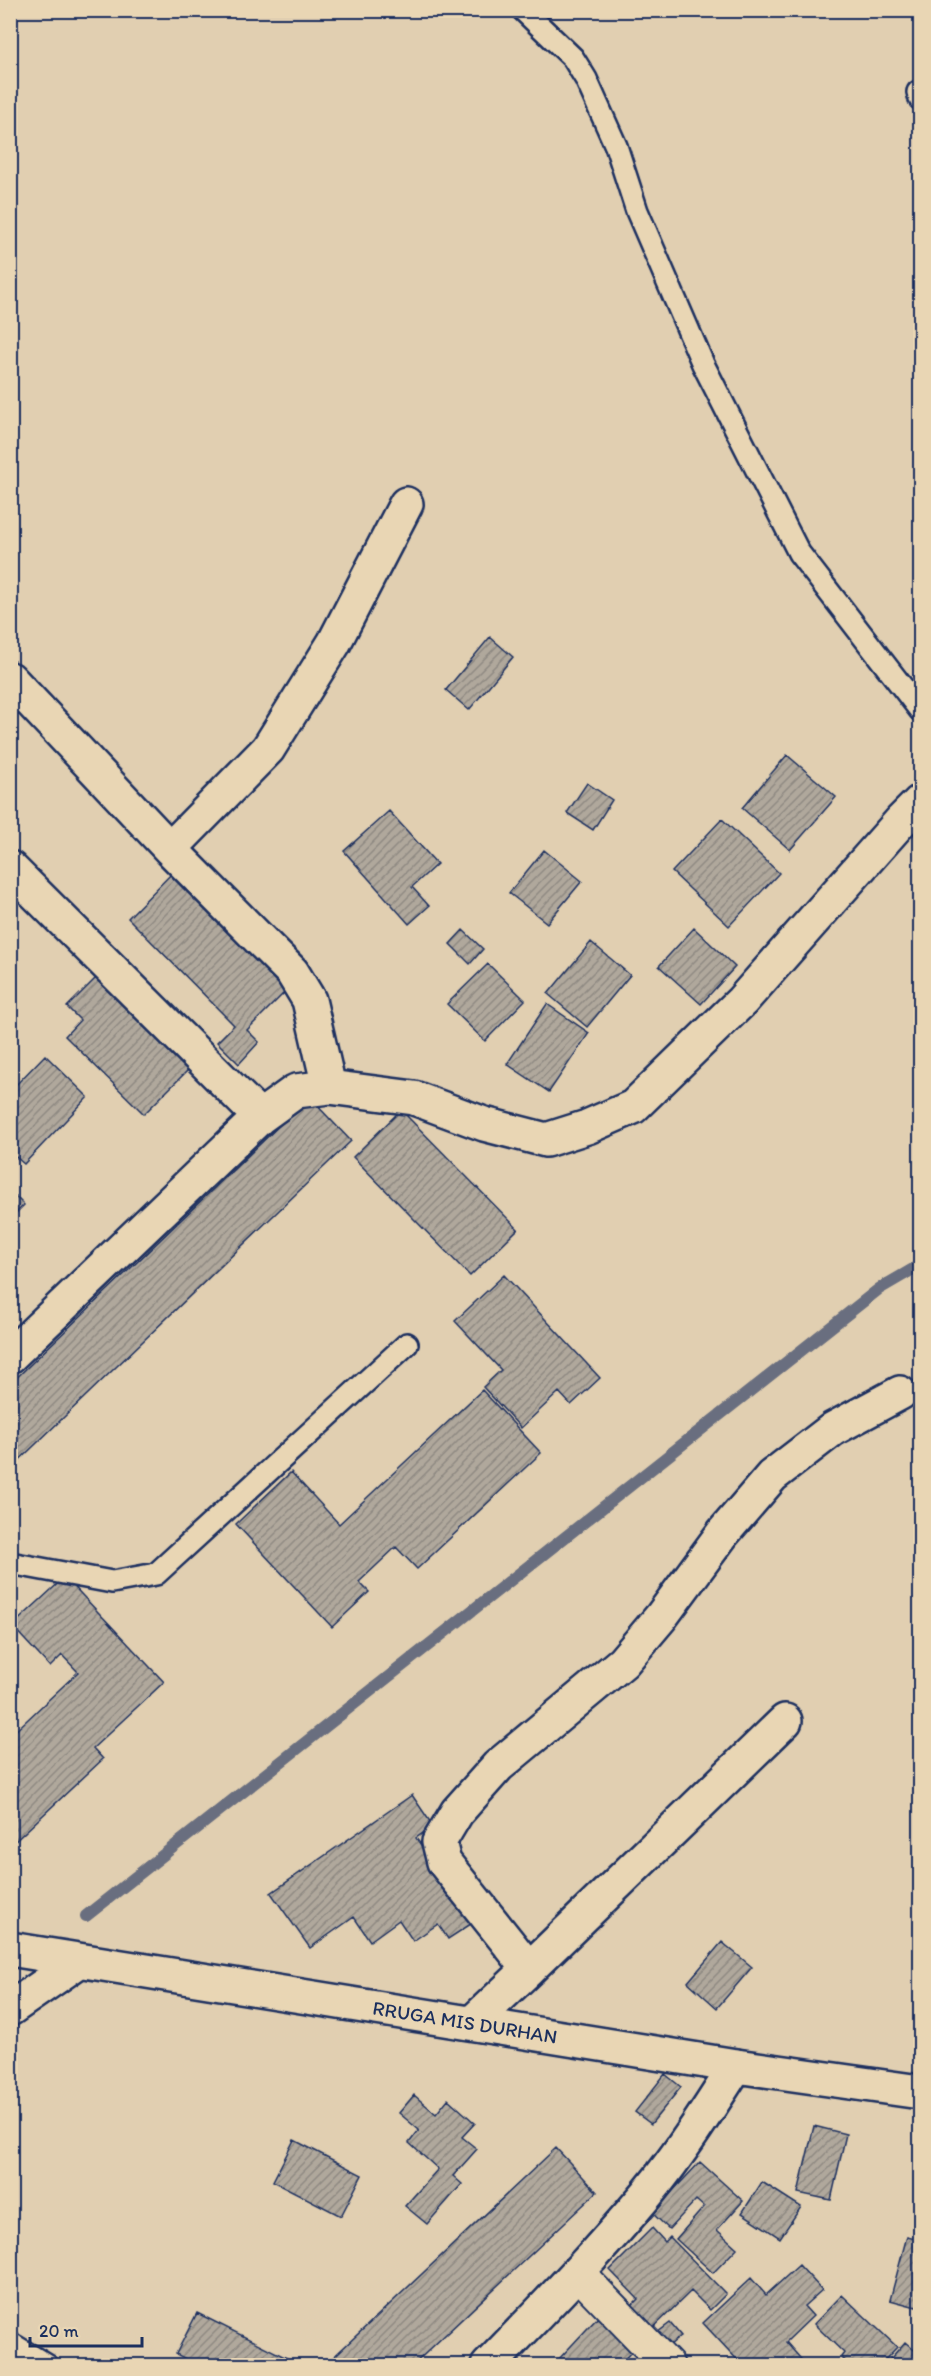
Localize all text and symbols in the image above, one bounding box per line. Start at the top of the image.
street label: RRUGA MIS DURHAN [371,1996,559,2048]
scale bar [30,2310,142,2348]
text: 20 m [39,2320,79,2342]

